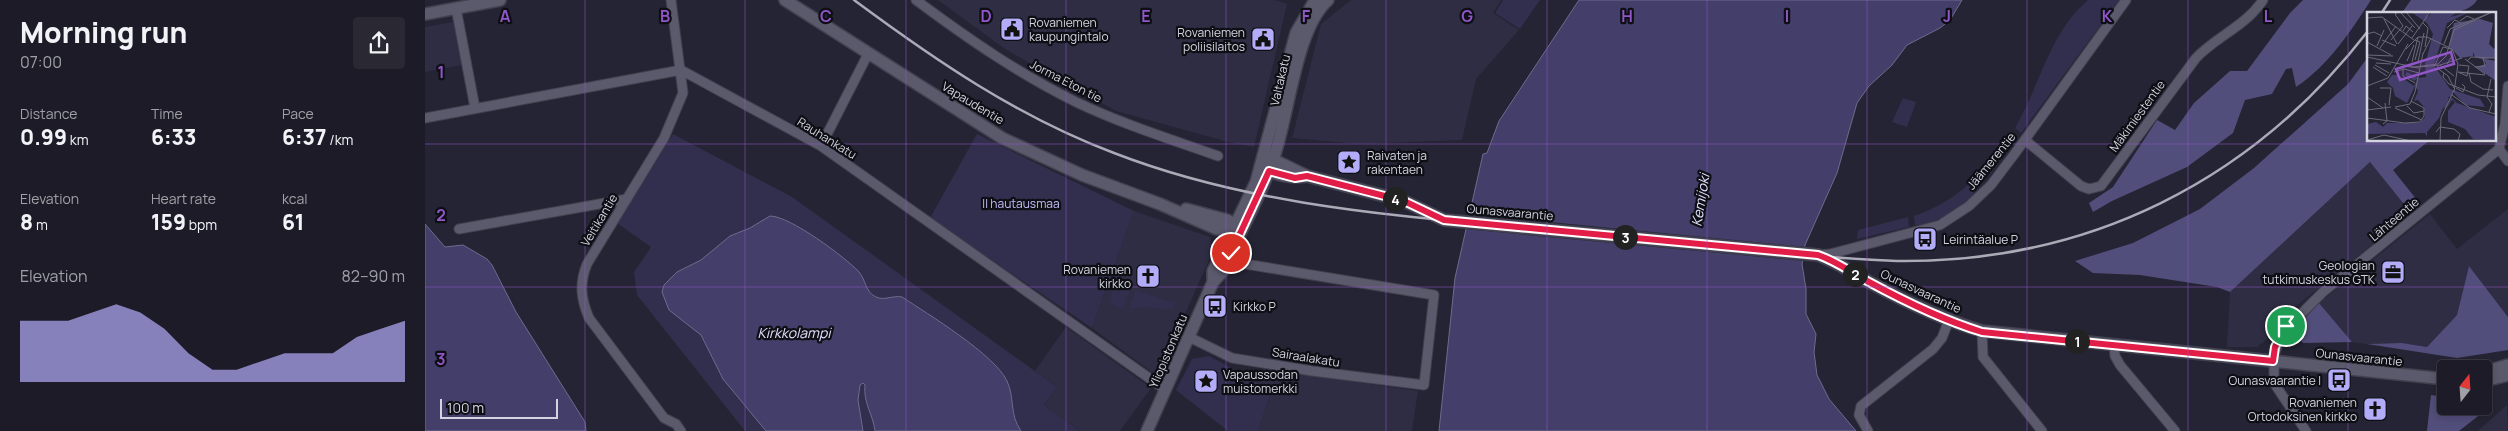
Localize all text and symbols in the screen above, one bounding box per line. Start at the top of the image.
text: A [500,5,511,27]
text: B [660,5,670,27]
text: C [820,5,832,27]
text: D [980,5,992,27]
text: E [1141,5,1151,27]
text: F [1302,5,1311,27]
text: G [1461,5,1473,27]
text: H [1621,5,1633,27]
text: I [1785,5,1789,27]
text: J [1943,5,1951,27]
text: K [2102,5,2113,27]
text: L [2264,5,2273,27]
inset map [2367,12,2495,141]
text: Morning run [20,13,187,51]
place label: Rovaniemen kaupungintalo [1029,14,1109,45]
public building icon: Rovaniemen kaupungintalo [999,16,1025,42]
button: share [353,17,405,69]
place label: Rovaniemen poliisilaitos [1177,24,1245,55]
public building icon: Rovaniemen poliisilaitos [1250,26,1276,52]
text: 07:00 [20,51,62,73]
street label: Valtakatu [1266,53,1294,107]
street label: Jorma Eton tie [1027,56,1105,106]
text: 1 [437,61,445,83]
street label: Mäkimiestentie [2105,77,2169,155]
street label: Vapaudentie [939,78,1007,128]
text: Distance [20,104,77,123]
text: Time [151,104,183,123]
text: Pace [282,104,314,123]
street label: Rauhankatu [794,113,860,163]
text: 0.99 [20,123,67,151]
text: 6:33 [151,123,196,151]
text: 6:37 [282,123,326,151]
street label: Jäämerentie [1963,129,2019,193]
text: km [67,130,89,149]
text: /km [326,130,353,149]
place label: Raivaten ja rakentaen [1367,147,1427,178]
place icon: Raivaten ja rakentaen [1336,149,1362,175]
water label: Kemijoki [1686,171,1714,228]
pin: 4 [1383,186,1407,212]
text: Elevation [20,189,79,208]
text: Heart rate [151,189,216,208]
text: kcal [282,189,308,208]
text: 4 [1391,190,1400,209]
street label: Veitikantie [577,191,621,249]
street label: Lähteentie [2366,193,2422,245]
park label: II hautausmaa [982,195,1060,212]
street label: Ounasvaarantie [1466,200,1554,224]
text: 2 [436,204,446,226]
text: 8 [20,208,33,236]
text: 159 [151,208,186,236]
text: 61 [282,208,304,236]
text: m [33,215,48,234]
text: bpm [186,215,217,234]
pin: 3 [1613,224,1637,250]
bus stop icon: Leirintäalue P [1912,226,1938,252]
text: 3 [1621,228,1630,247]
place label: Leirintäalue P [1943,231,2018,248]
pin [1210,232,1252,274]
icon: check [1217,239,1245,267]
place label: Geologian tutkimuskeskus GTK [2262,257,2376,288]
office icon: Geologian tutkimuskeskus GTK [2380,259,2406,285]
place label: Rovaniemen kirkko [1063,261,1131,292]
pin: 2 [1843,262,1867,286]
church icon: Rovaniemen kirkko [1135,263,1161,289]
text: Elevation [20,265,88,287]
text: 82–90 m [341,265,405,287]
text: 2 [1851,265,1860,284]
street label: Ounasvaarantie [1878,265,1964,317]
bus stop icon: Kirkko P [1202,293,1228,319]
place label: Kirkko P [1233,298,1276,315]
pin [2265,305,2307,347]
street label: Yliopistonkatu [1145,311,1191,391]
icon: arrive [2272,312,2300,340]
water label: Kirkkolampi [757,323,832,342]
pin: 1 [2065,328,2089,354]
text: 1 [2074,332,2081,351]
street label: Sairaalakatu [1271,343,1341,371]
street label: Ounasvaarantie [2315,344,2403,370]
text: 3 [436,348,446,370]
north arrow [2437,360,2493,415]
map controls [2437,360,2492,415]
place label: Vapaussodan muistomerkki [1223,366,1298,397]
bus stop icon: Ounasvaarantie I [2326,367,2352,393]
place icon: Vapaussodan muistomerkki [1193,368,1219,394]
place label: Ounasvaarantie I [2229,372,2321,389]
place label: Rovaniemen Ortodoksinen kirkko [2248,394,2357,425]
scale bar [440,396,557,419]
church icon: Rovaniemen Ortodoksinen kirkko [2362,396,2388,422]
text: 100 m [447,398,484,417]

